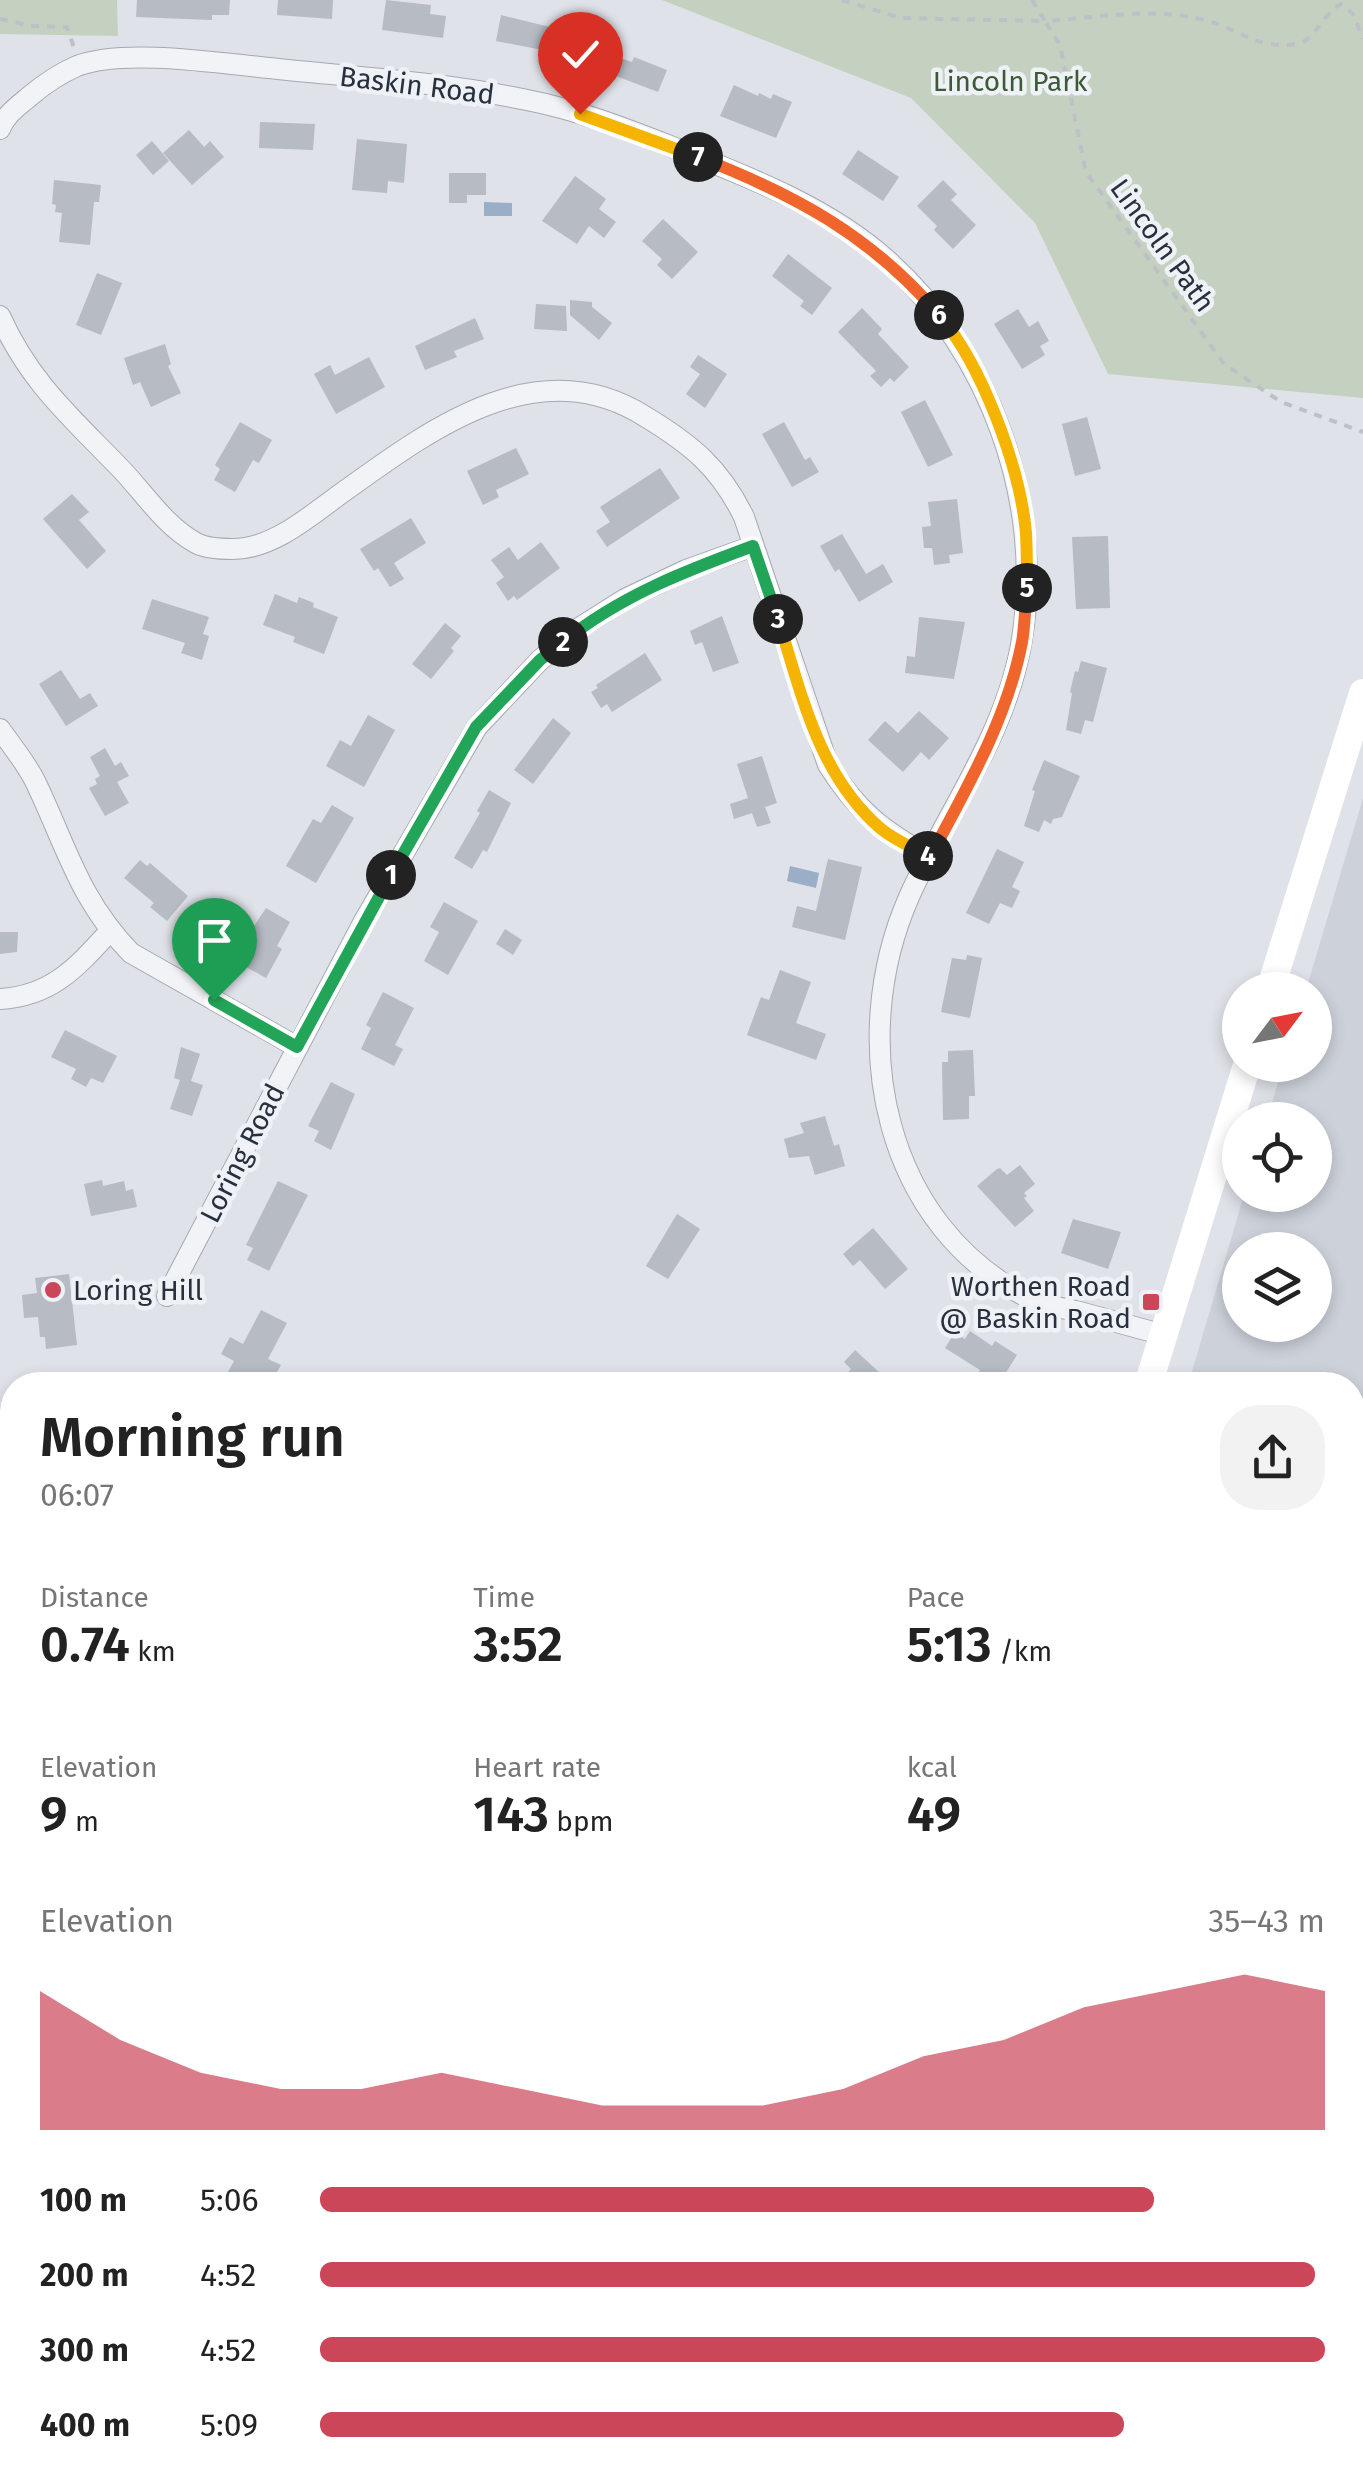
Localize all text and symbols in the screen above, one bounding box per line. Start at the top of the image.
pin [538,12,623,115]
icon: check [553,27,608,82]
street label: Baskin Road [338,60,496,111]
park label: Lincoln Park [933,65,1088,98]
pin: 7 [673,132,723,182]
text: 7 [691,140,705,173]
street label: Lincoln Path [1103,173,1222,318]
pin: 6 [914,290,964,340]
text: 6 [931,298,947,331]
pin: 5 [1002,563,1052,613]
text: 5 [1019,571,1035,604]
pin: 3 [753,594,803,644]
text: 3 [771,602,785,635]
pin: 2 [538,617,588,667]
text: 2 [556,625,570,658]
pin: 4 [903,831,953,881]
text: 4 [920,839,936,872]
pin: 1 [366,850,416,900]
text: 1 [385,858,398,891]
pin [172,898,257,1001]
icon: arrive [187,913,242,968]
north arrow [1222,972,1332,1082]
map controls [1222,972,1332,1342]
street label: Loring Road [193,1078,291,1228]
button: locate [1222,1102,1332,1212]
button: layers [1222,1232,1332,1342]
place label: Worthen Road @ Baskin Road [939,1270,1131,1335]
place label: Loring Hill [73,1274,203,1307]
marker: Loring Hill [42,1279,64,1301]
marker: Worthen Road @ Baskin Road [1140,1291,1162,1313]
text: Morning run [40,1405,345,1471]
button: share [1220,1405,1325,1510]
text: 06:07 [40,1476,114,1514]
text: Distance [40,1581,149,1614]
text: Time [473,1581,535,1614]
text: Pace [907,1581,965,1614]
text: 0.74 [40,1614,130,1674]
text: 3:52 [473,1614,563,1674]
text: 5:13 [907,1614,992,1674]
text: km [130,1635,176,1668]
text: /km [992,1635,1052,1668]
text: Elevation [40,1751,157,1784]
text: Heart rate [473,1751,601,1784]
text: kcal [907,1751,957,1784]
text: 9 [40,1784,68,1844]
text: 143 [473,1784,549,1844]
text: 49 [907,1784,961,1844]
text: m [68,1805,99,1838]
text: bpm [549,1805,614,1838]
text: Elevation [40,1902,174,1940]
text: 35–43 m [1208,1902,1325,1940]
text: 100 m [40,2181,127,2219]
text: 5:06 [200,2181,259,2219]
text: 200 m [40,2256,129,2294]
text: 4:52 [200,2256,256,2294]
text: 300 m [40,2331,129,2369]
text: 4:52 [200,2331,256,2369]
text: 400 m [40,2406,130,2444]
text: 5:09 [200,2406,258,2444]

